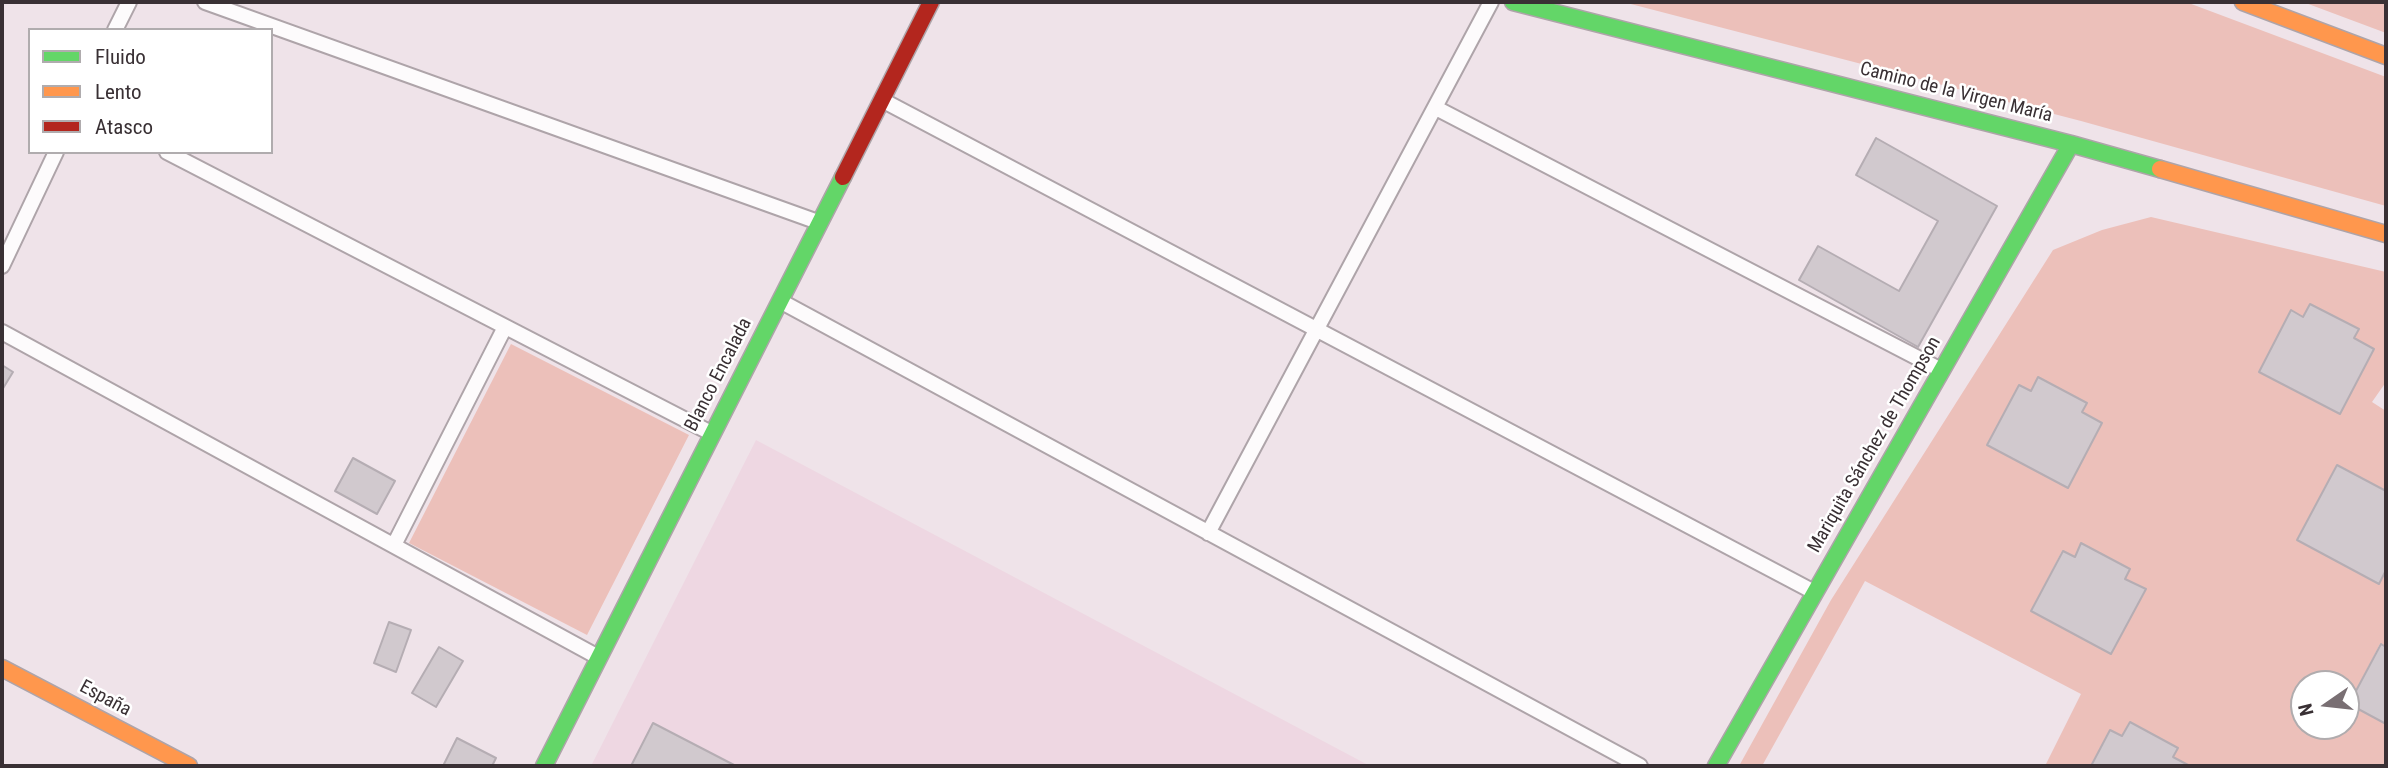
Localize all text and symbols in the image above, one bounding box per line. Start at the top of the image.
legend [28,28,273,154]
text: Fluido [95,45,146,69]
street label: Camino de la Virgen María [1857,58,2055,128]
text: Lento [95,80,142,104]
text: Atasco [95,115,153,139]
street label: Blanco Encalada [681,314,757,436]
street label: Mariquita Sánchez de Thompson [1804,333,1946,557]
north arrow [2290,670,2360,740]
street label: España [75,676,135,722]
text: N [2294,701,2319,718]

